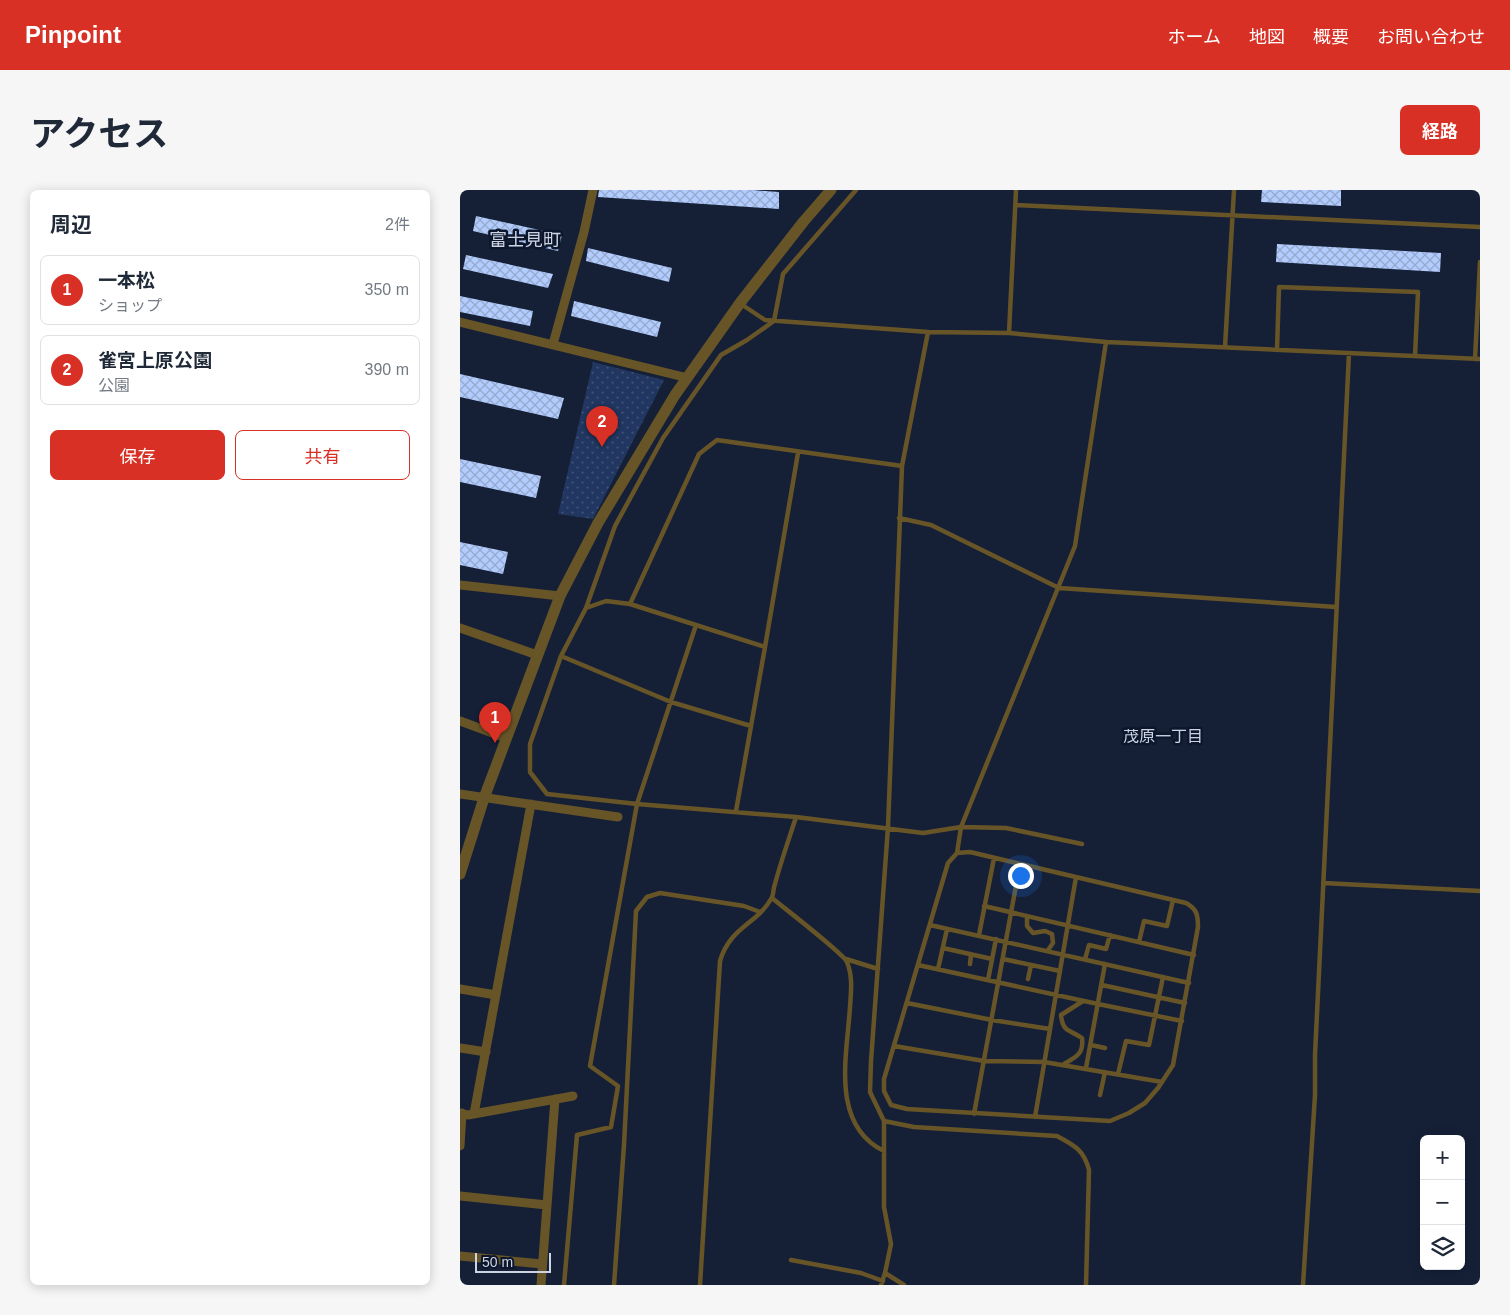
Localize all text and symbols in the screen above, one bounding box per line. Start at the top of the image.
text: Pinpoint [25,21,121,48]
text: ホーム [1168,27,1221,47]
text: 地図 [1249,27,1285,47]
text: 概要 [1313,27,1349,47]
text: お問い合わせ [1377,27,1485,47]
button: 経路 [1400,105,1480,155]
text: アクセス [30,114,168,153]
text: 周辺 [50,213,92,236]
text: 2件 [385,216,410,233]
district label: 富士見町 [489,230,561,250]
text: 一本松 [98,270,155,291]
text: 1 [63,281,71,298]
text: 350 m [365,281,409,298]
text: ショップ [98,297,162,314]
text: 雀宮上原公園 [98,350,212,371]
text: 2 [63,361,71,378]
text: 390 m [365,361,409,378]
text: 公園 [98,377,130,394]
pin: 2 [586,406,618,447]
button: 保存 [50,430,225,480]
button: 共有 [235,430,410,480]
pin: 1 [479,702,511,743]
district label: 茂原一丁目 [1123,728,1203,745]
your location [1008,863,1034,889]
map controls [1420,1135,1465,1270]
button: + [1420,1135,1465,1180]
button: − [1420,1180,1465,1225]
button: layers [1420,1225,1465,1270]
scale bar [475,1250,551,1273]
text: 50 m [482,1254,513,1270]

